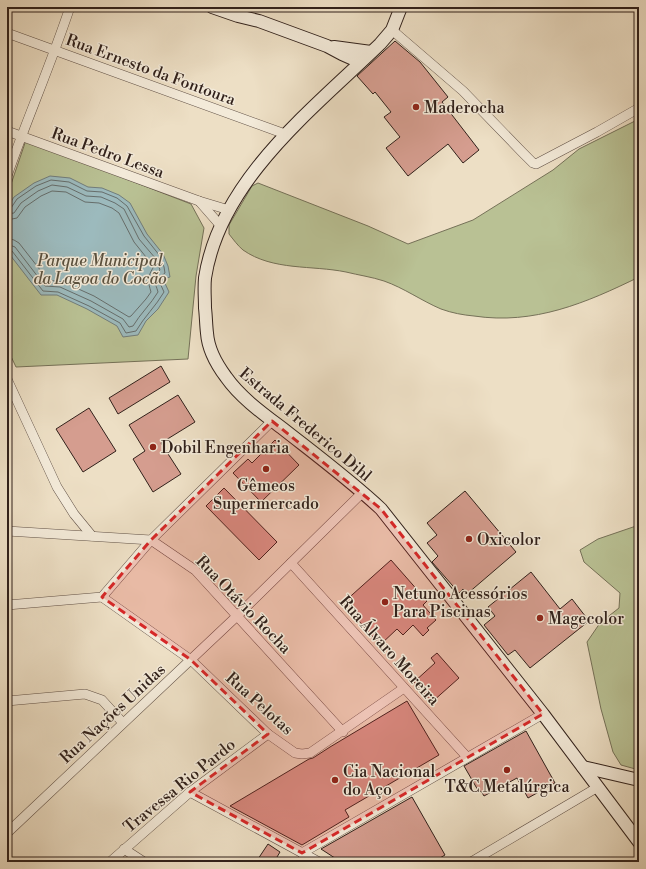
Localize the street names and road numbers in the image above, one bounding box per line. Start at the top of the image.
street label: Rua Ernesto da Fontoura [63,30,239,110]
street label: Rua Pedro Lessa [49,123,168,183]
street label: Estrada Frederico Dihl [235,364,376,486]
street label: Rua Otávio Rocha [191,551,296,659]
street label: Rua Álvaro Moreira [335,590,446,710]
street label: Rua Nações Unidas [56,660,170,768]
street label: Rua Pelotas [221,668,297,739]
street label: Travessa Rio Pardo [120,734,240,837]

